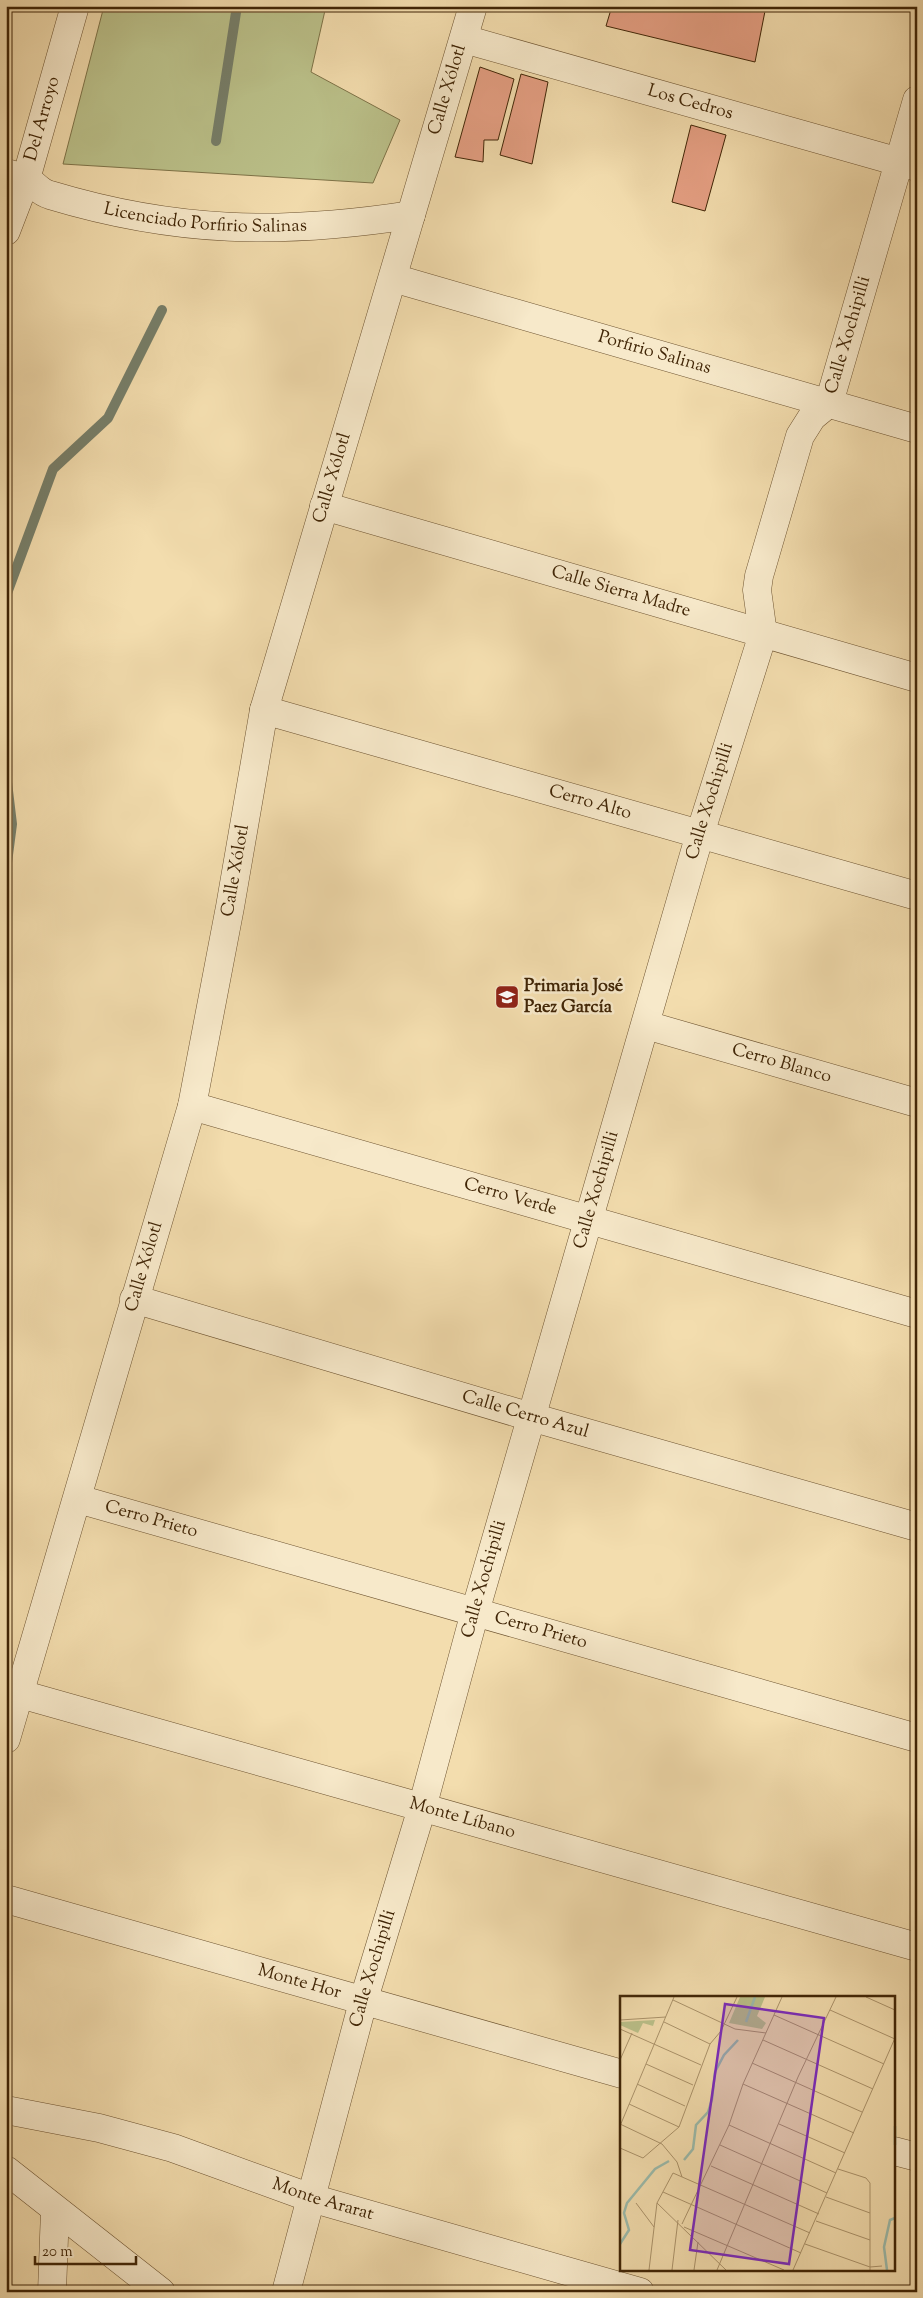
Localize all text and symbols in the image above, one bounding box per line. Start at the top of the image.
street label: Calle Xólotl [422,42,474,138]
street label: Del Arroyo [19,74,67,164]
street label: Los Cedros [644,78,736,127]
street label: Licenciado Porfirio Salinas [101,197,307,241]
street label: Calle Xochipilli [819,273,878,397]
street label: Porfirio Salinas [595,325,714,382]
street label: Calle Xólotl [307,430,359,527]
street label: Calle Sierra Madre [548,560,694,625]
street label: Calle Xochipilli [680,739,741,863]
street label: Cerro Alto [546,779,635,827]
street label: Calle Xólotl [215,823,257,919]
place label: Primaria José Paez García [524,974,624,1021]
school or university icon: Primaria José Paez García [494,984,520,1010]
street label: Cerro Blanco [729,1037,835,1091]
street label: Calle Xochipilli [568,1128,626,1252]
street label: Cerro Verde [460,1172,560,1223]
street label: Calle Xólotl [119,1219,170,1315]
street label: Calle Cerro Azul [459,1384,592,1446]
street label: Cerro Prieto [102,1494,201,1545]
street label: Calle Xochipilli [456,1517,514,1641]
street label: Cerro Prieto [491,1605,590,1656]
street label: Monte Líbano [406,1791,518,1846]
street label: Calle Xochipilli [344,1907,403,2030]
street label: Monte Hor [255,1958,344,2007]
inset map [620,1996,896,2270]
street label: Monte Ararat [268,2172,376,2228]
scale bar [35,2233,136,2265]
text: 20 m [42,2242,73,2263]

